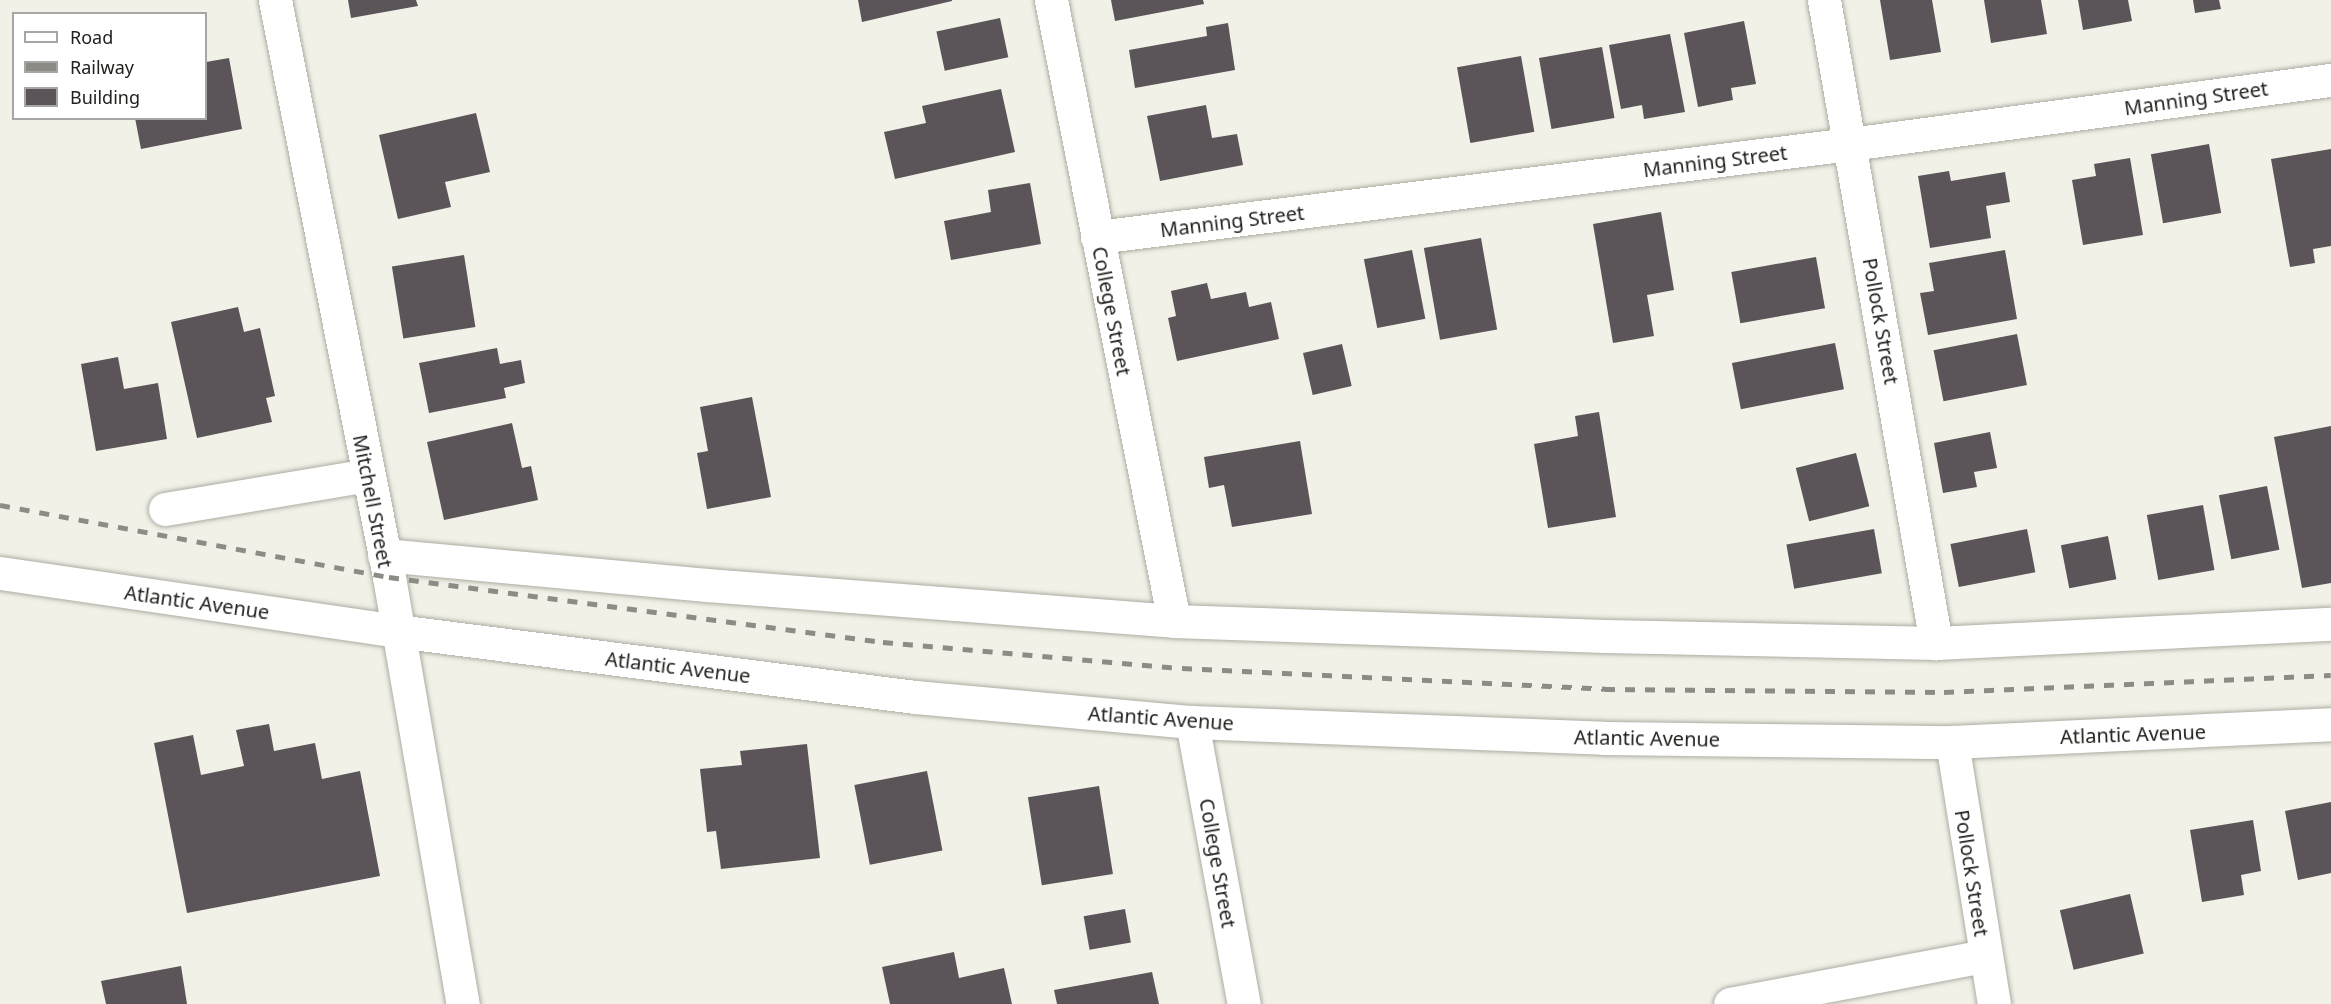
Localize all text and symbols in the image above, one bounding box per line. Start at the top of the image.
legend [12,12,207,120]
text: Road [70,25,113,49]
text: Railway [70,55,134,79]
street label: Manning Street [2123,76,2269,120]
text: Building [70,85,140,109]
street label: Manning Street [1642,140,1788,182]
street label: Manning Street [1159,200,1305,242]
street label: College Street [1088,244,1136,378]
street label: Pollock Street [1858,256,1904,386]
street label: Mitchell Street [348,432,398,570]
street label: Atlantic Avenue [123,580,271,624]
street label: Atlantic Avenue [604,646,752,688]
street label: Atlantic Avenue [1087,701,1235,735]
street label: Atlantic Avenue [2060,719,2206,749]
street label: Atlantic Avenue [1574,725,1720,751]
street label: College Street [1195,796,1241,930]
street label: Pollock Street [1950,808,1994,938]

